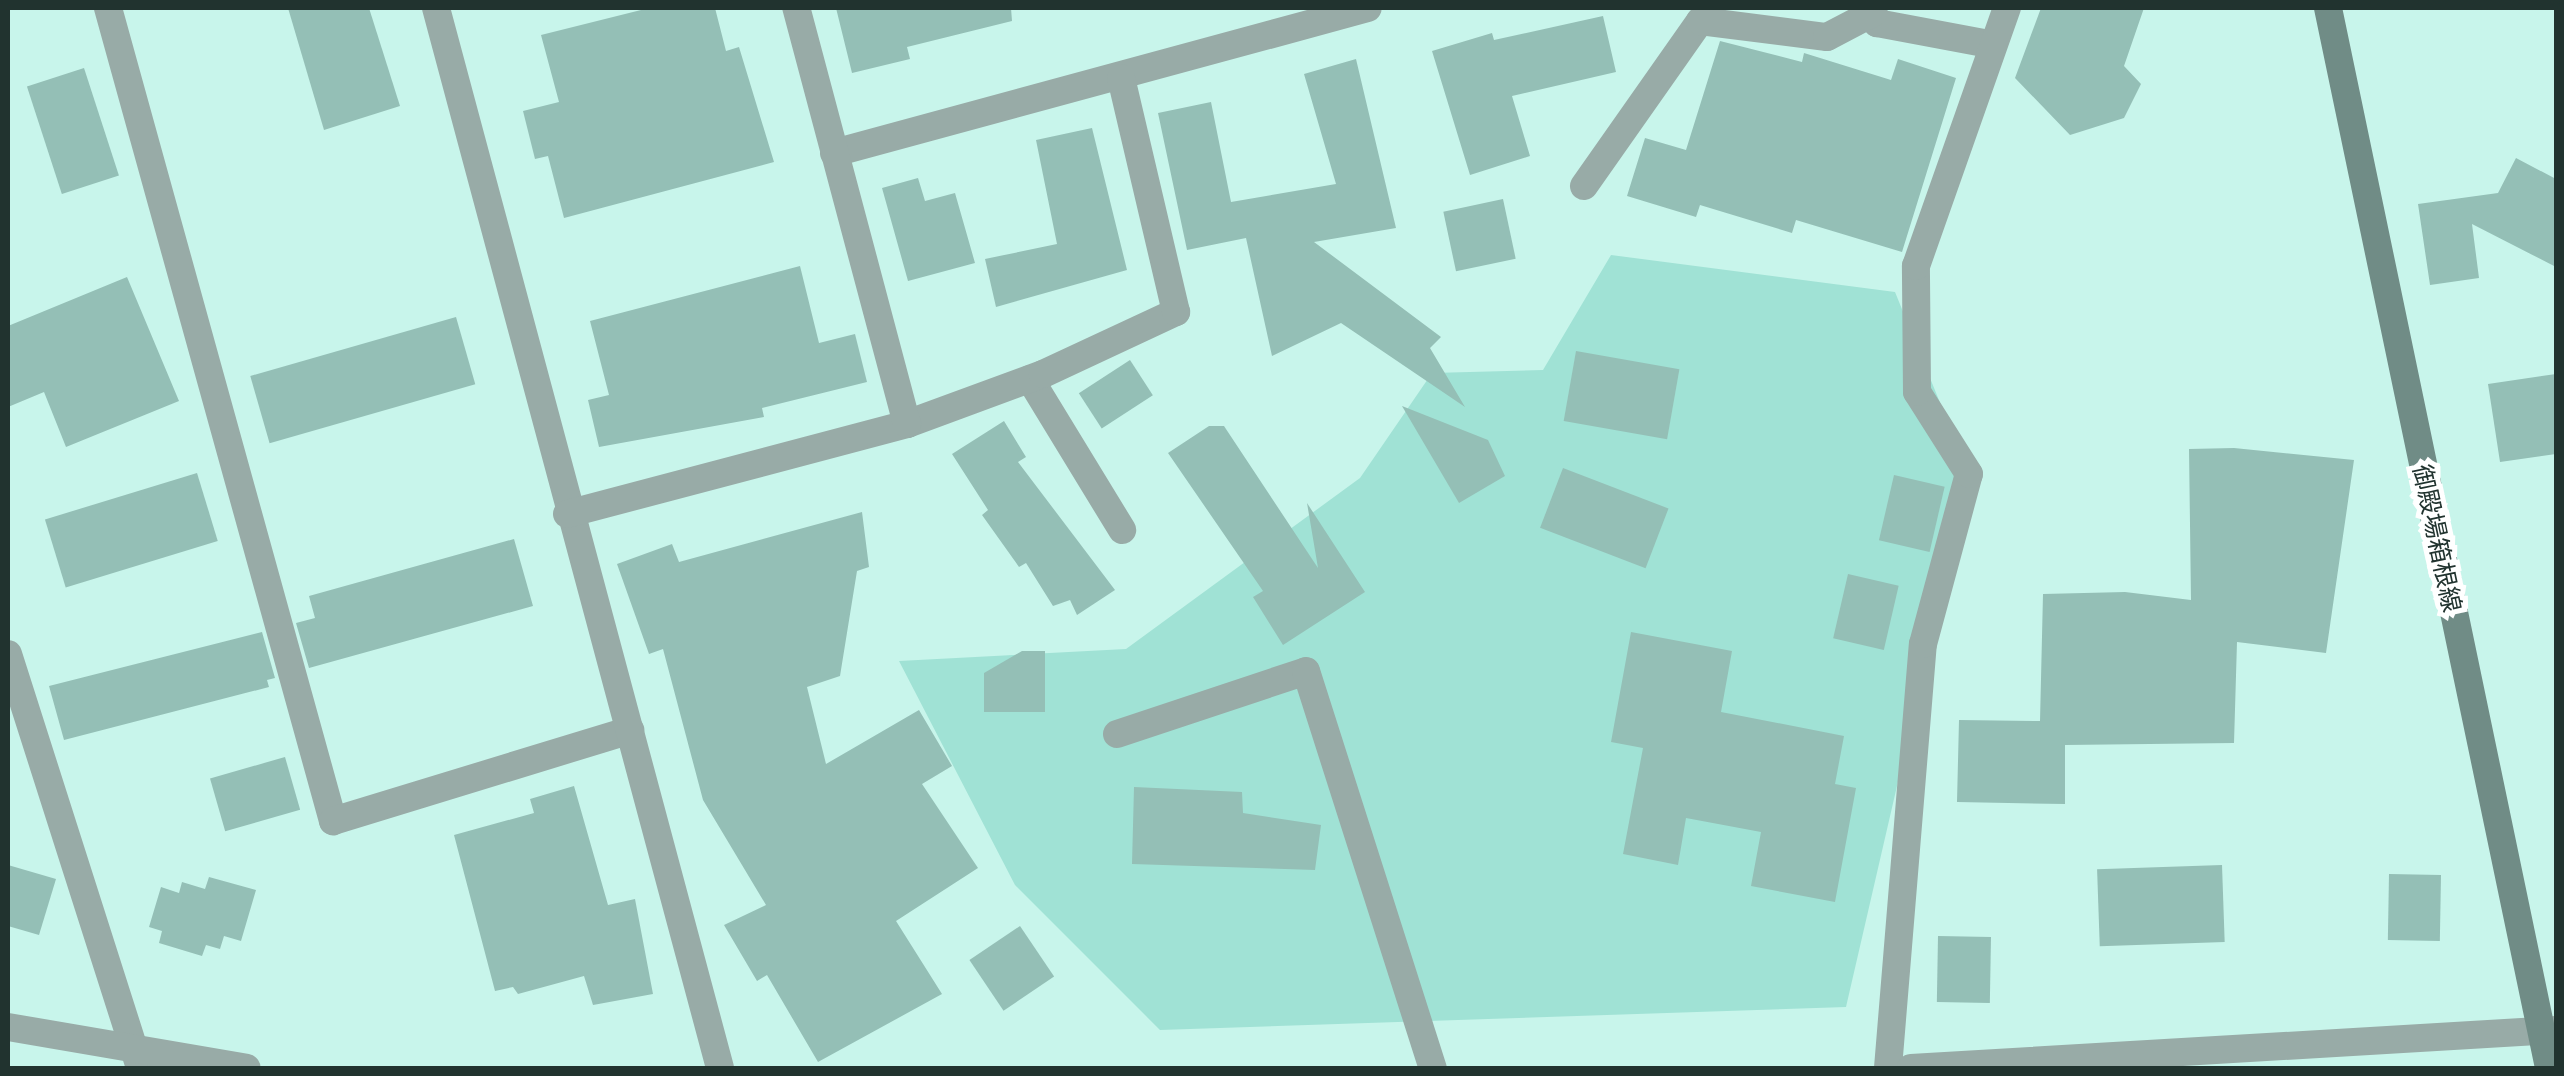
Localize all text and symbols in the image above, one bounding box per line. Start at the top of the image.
street label: 御殿場箱根線 [2408,462,2468,614]

